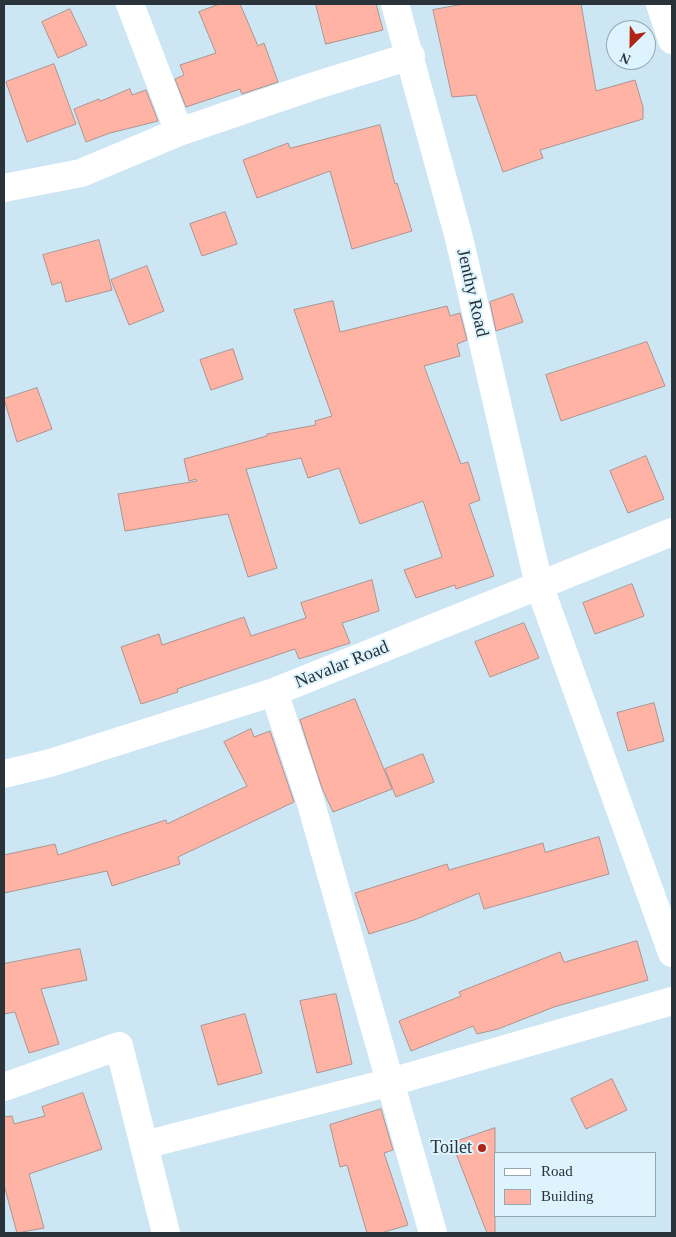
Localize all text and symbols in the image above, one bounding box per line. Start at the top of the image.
north arrow [606,20,656,70]
text: N [618,49,633,67]
street label: Jenthy Road [451,247,493,339]
street label: Navalar Road [292,636,392,694]
place label: Toilet [430,1137,472,1159]
marker: Toilet [476,1142,488,1154]
legend [493,1152,656,1217]
text: Road [541,1163,573,1179]
text: Building [541,1188,594,1204]

